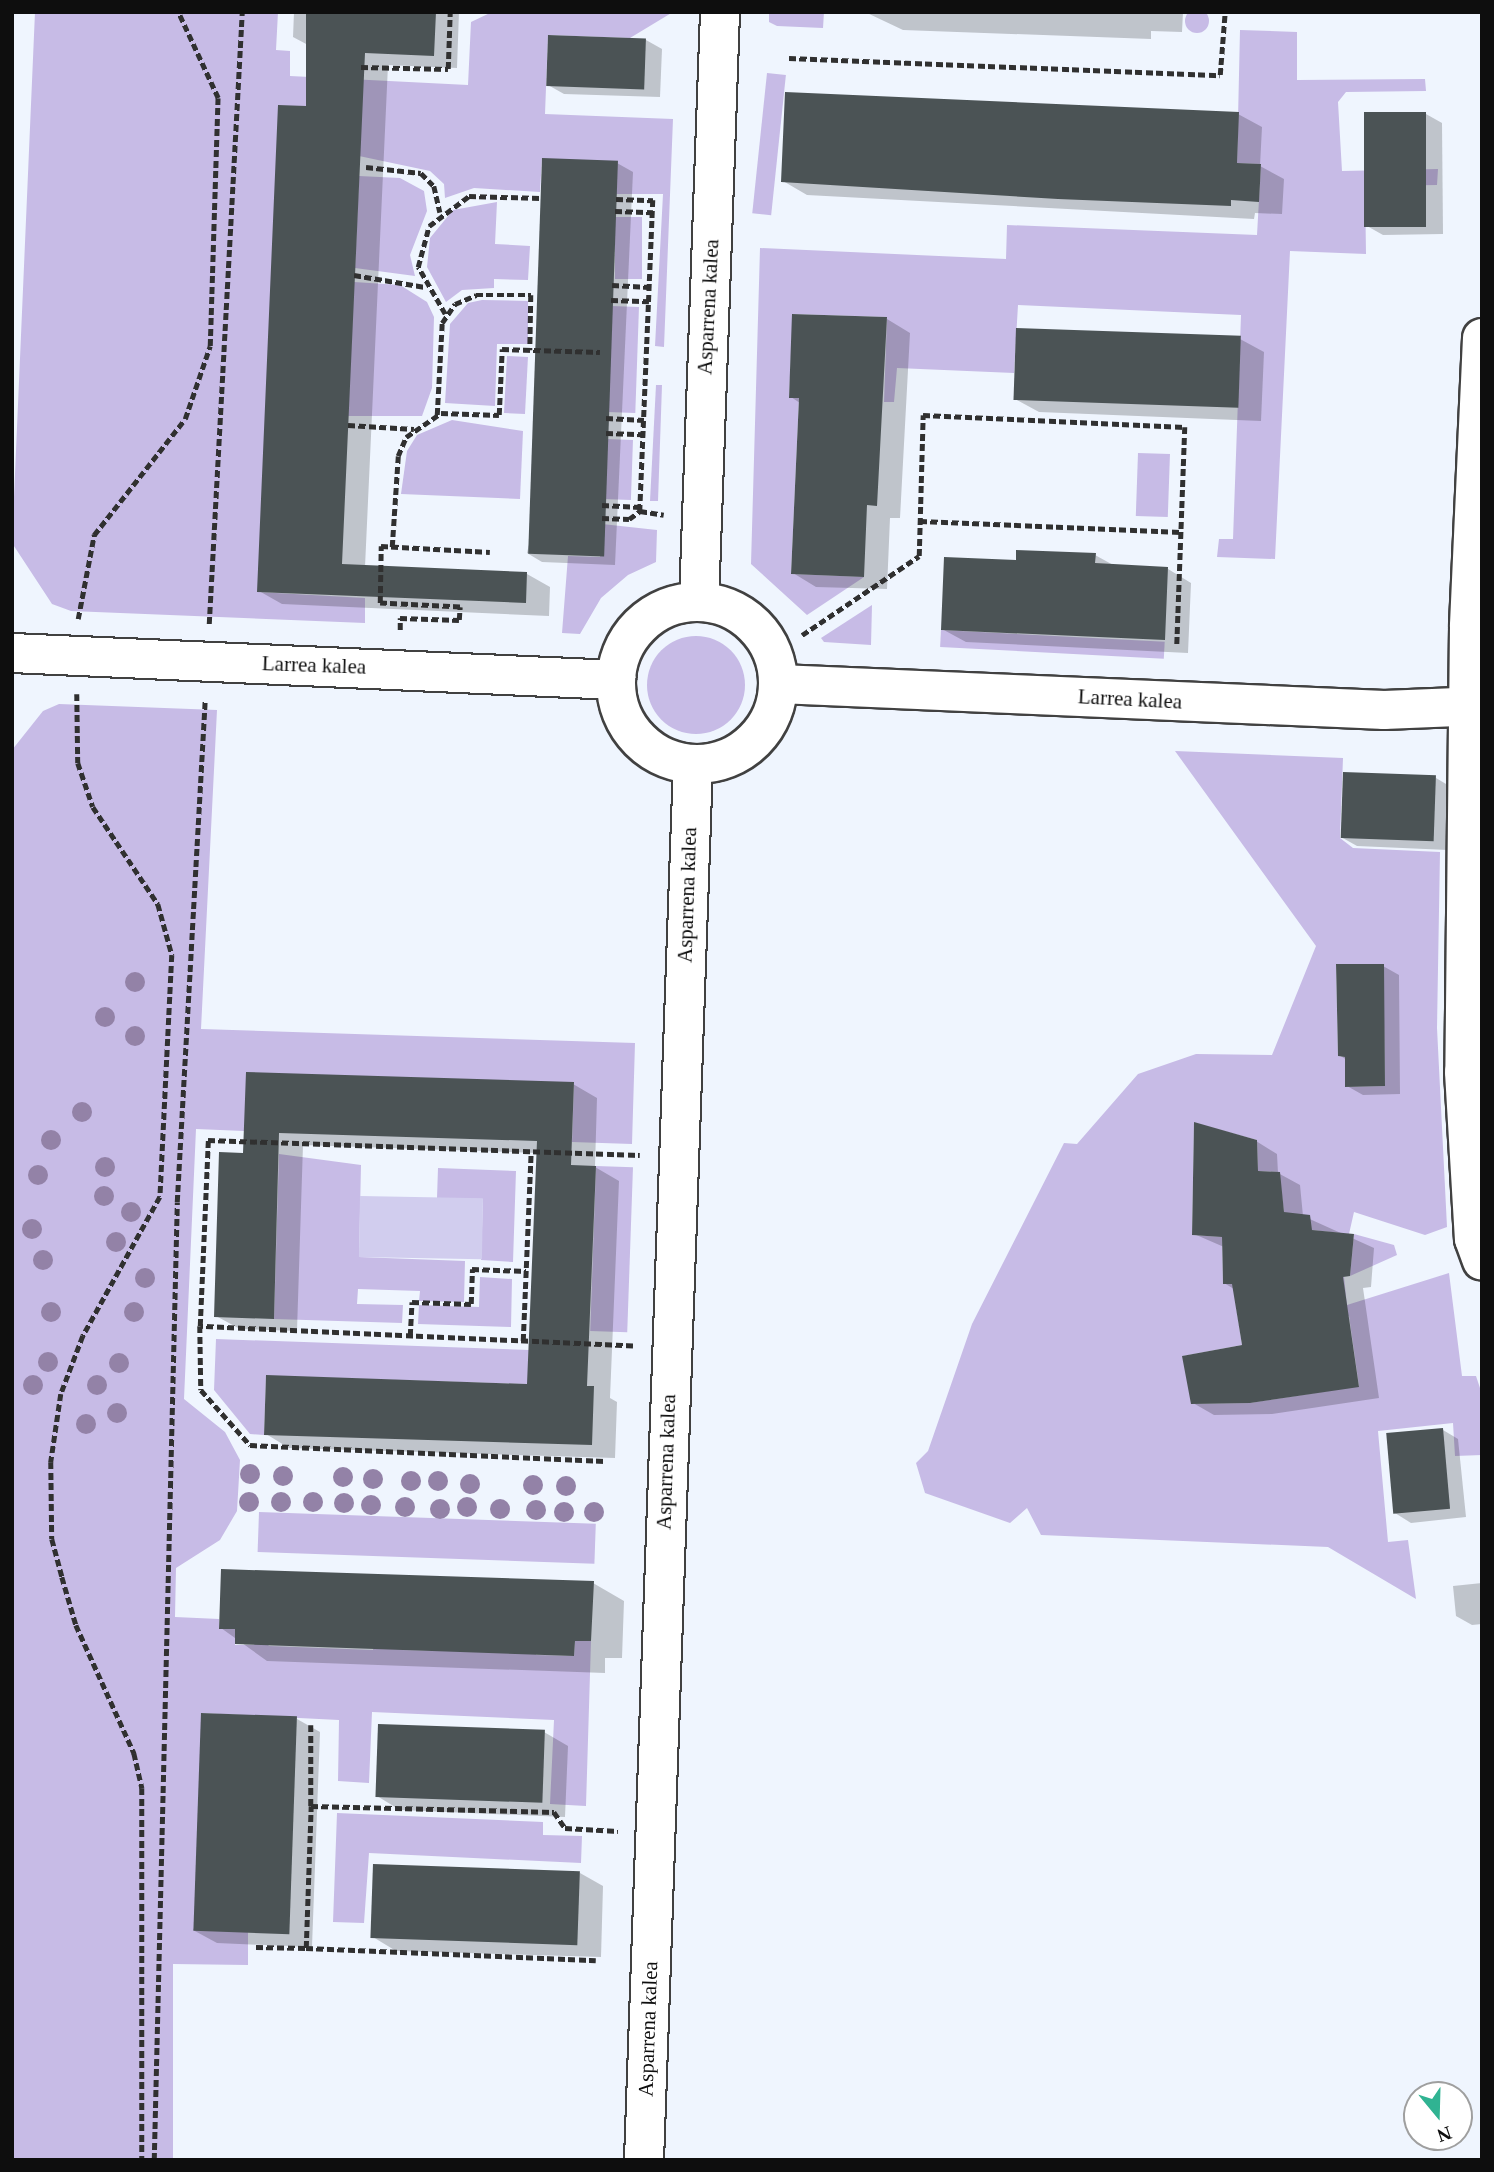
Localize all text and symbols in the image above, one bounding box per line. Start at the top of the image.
street label: Asparrena kalea [692,239,724,375]
street label: Larrea kalea [261,651,367,679]
street label: Larrea kalea [1077,684,1183,714]
street label: Asparrena kalea [672,827,702,963]
street label: Asparrena kalea [651,1394,681,1530]
street label: Asparrena kalea [633,1961,663,2097]
north arrow [1403,2081,1473,2151]
text: N [1434,2122,1454,2147]

